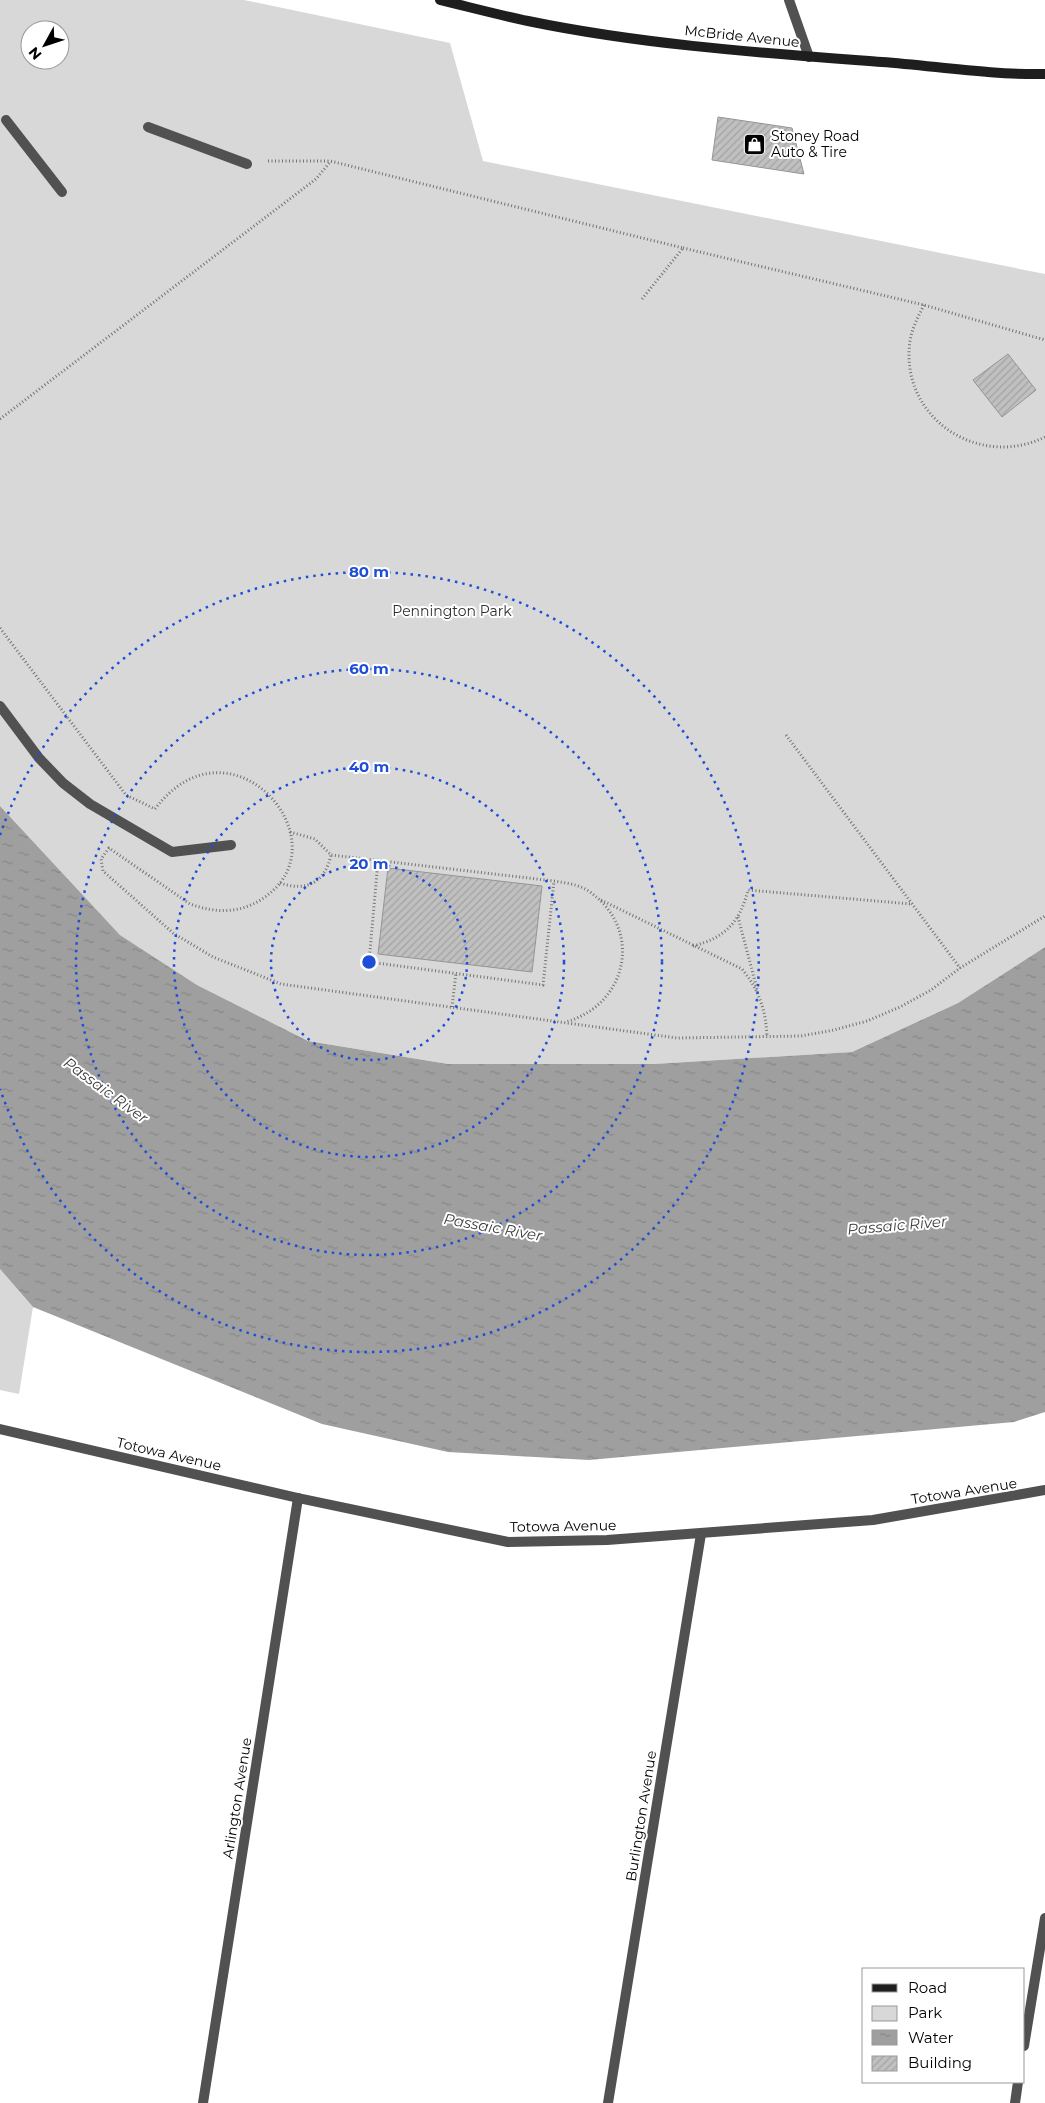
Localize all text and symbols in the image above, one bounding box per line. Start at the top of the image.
north arrow [20,20,70,70]
street label: McBride Avenue [684,21,800,51]
text: N [25,43,46,63]
place label: Stoney Road Auto & Tire [771,127,860,161]
shop icon: Stoney Road Auto & Tire [743,132,767,156]
text: 80 m [349,562,389,581]
park label: Pennington Park [392,602,512,620]
text: 60 m [349,659,389,678]
text: 40 m [349,757,389,776]
text: 20 m [349,854,389,873]
centre of rings [360,953,378,971]
water label: Passaic River [60,1053,153,1128]
water label: Passaic River [442,1209,545,1245]
water label: Passaic River [846,1211,949,1239]
street label: Totowa Avenue [115,1433,223,1475]
street label: Totowa Avenue [910,1474,1018,1508]
street label: Totowa Avenue [509,1516,617,1536]
street label: Arlington Avenue [219,1736,255,1860]
street label: Burlington Avenue [622,1749,660,1883]
legend [862,1968,1025,2083]
text: Road [908,1978,947,1997]
text: Park [908,2003,942,2022]
text: Water [908,2028,954,2047]
text: Building [908,2053,972,2072]

